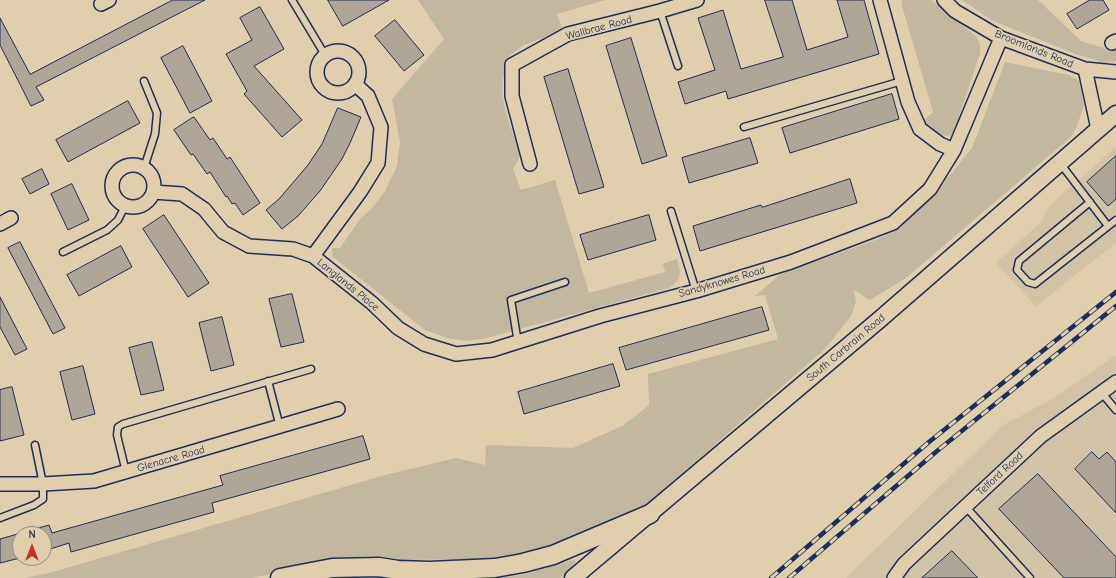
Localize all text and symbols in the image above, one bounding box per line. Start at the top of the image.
street label: Wallbrae Road [564,13,634,43]
street label: Broomlands Road [993,27,1075,71]
street label: Langlands Place [314,256,382,314]
street label: Sandyknowes Road [677,263,767,301]
street label: South Carbrain Road [804,311,888,385]
street label: Glenacre Road [136,443,206,475]
street label: Telford Road [974,449,1026,499]
north arrow [12,526,52,566]
text: N [28,528,36,541]

